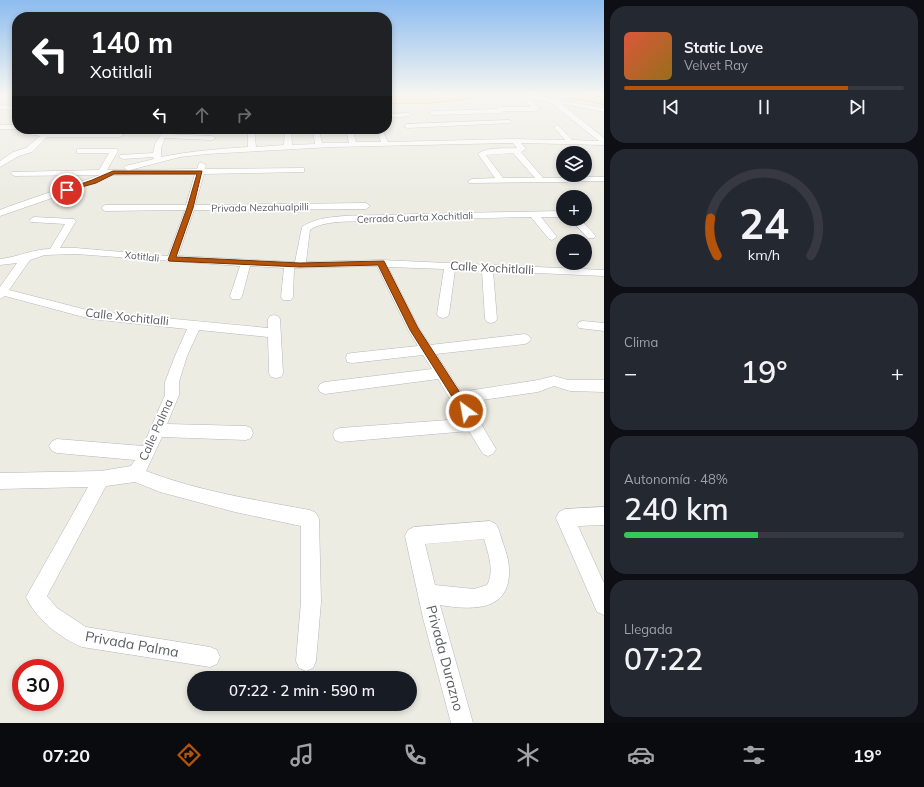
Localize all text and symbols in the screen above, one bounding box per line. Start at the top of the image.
text: 140 m [90,25,173,60]
icon: left [24,28,76,80]
text: Static Love [684,38,763,57]
text: Velvet Ray [684,57,748,73]
text: Xotitlali [90,60,152,83]
icon: previous [660,96,682,118]
icon: pause [753,96,775,118]
icon: next [846,96,868,118]
icon: left [149,104,171,126]
icon: ahead [191,104,213,126]
icon: right [233,104,255,126]
map controls [556,146,592,270]
button: layers [556,146,592,182]
pin [50,173,84,207]
icon: arrive [56,179,78,201]
button: + [556,190,592,226]
text: 24 [739,197,789,249]
street label: Privada Nezahualpilli [211,200,309,215]
street label: Cerrada Cuarta Xochitlali [357,209,473,226]
button: − [556,234,592,270]
text: km/h [748,246,780,264]
street label: Xotitlali [124,248,160,265]
street label: Calle Xochitlalli [450,258,534,277]
street label: Calle Xochitlalli [85,305,170,328]
text: Clima [624,334,658,350]
text: 19° [740,353,788,391]
text: − [624,359,637,387]
text: + [891,359,904,387]
position arrow [445,390,487,432]
street label: Calle Palma [135,397,176,463]
text: Autonomía · 48% [624,471,728,487]
text: 240 km [624,490,729,528]
street label: Privada Durazno [422,603,468,713]
text: Llegada [624,621,673,637]
street label: Privada Palma [84,627,180,661]
text: 07:22 [624,640,703,678]
speed limit sign: 30 [12,659,64,711]
text: 07:22 · 2 min · 590 m [229,681,375,700]
icon: directions [175,741,203,769]
icon: music [288,741,316,769]
icon: phone [401,741,429,769]
icon: climate [514,741,542,769]
icon: car [627,741,655,769]
icon: filters [740,741,768,769]
text: 07:20 [42,744,90,767]
text: 19° [853,744,881,767]

